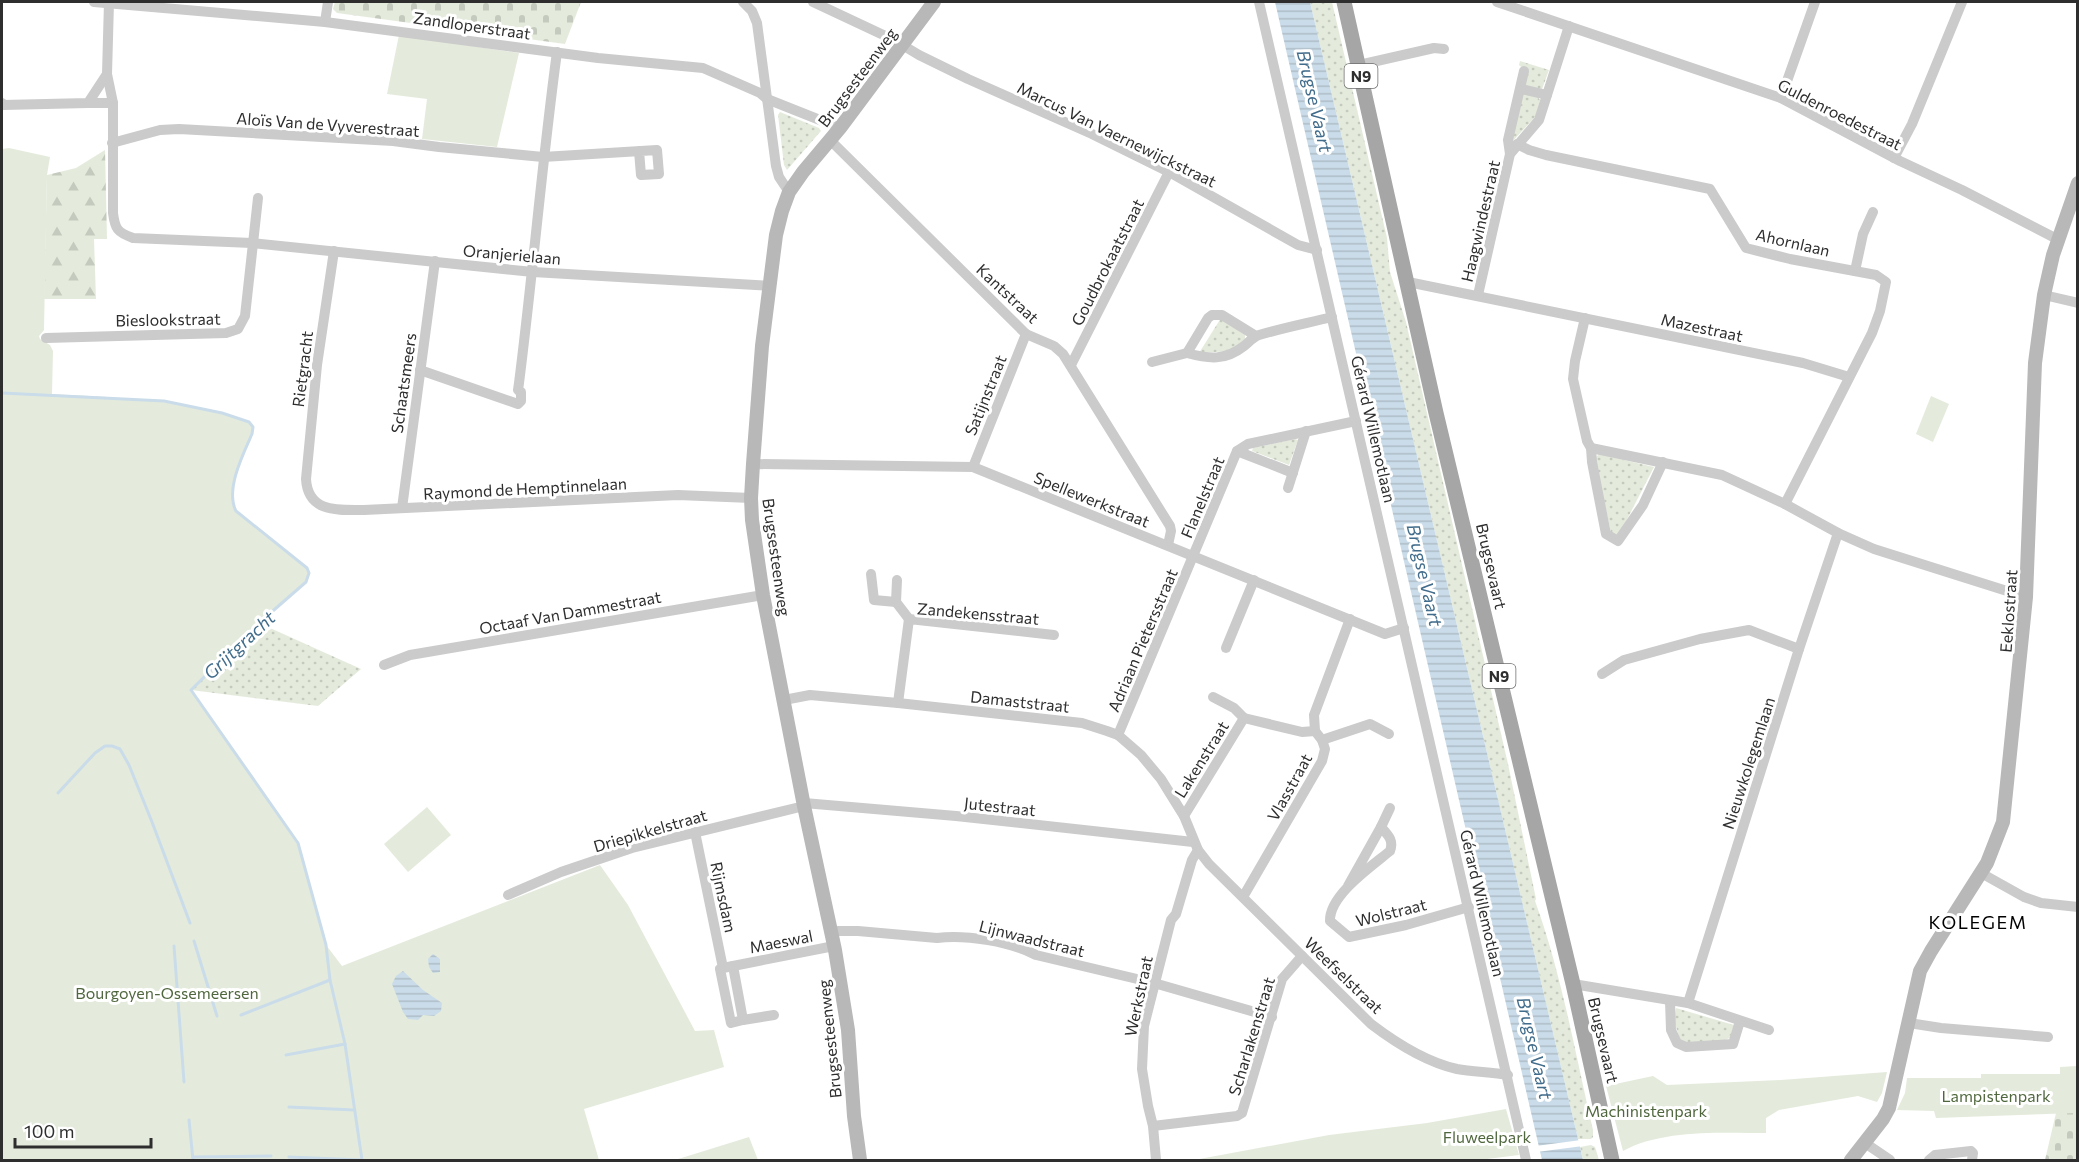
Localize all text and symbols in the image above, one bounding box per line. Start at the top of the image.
street label: Zandloperstraat [412,7,532,43]
street label: Brugsesteenweg [814,23,901,130]
water label: Brugse Vaart [1293,48,1338,155]
road number: N9 [1344,64,1378,88]
street label: Guldenroedestraat [1775,75,1906,154]
street label: Marcus Van Vaernewijckstraat [1014,77,1220,191]
street label: Aloïs Van de Vyverestraat [236,108,421,140]
street label: Haagwindestraat [1457,158,1503,284]
street label: Goudbrokaatstraat [1067,195,1147,329]
street label: Ahornlaan [1754,224,1832,260]
street label: Oranjerielaan [462,240,562,268]
street label: Kantstraat [973,259,1043,327]
street label: Bieslookstraat [115,309,221,329]
street label: Mazestraat [1659,309,1745,345]
street label: Rietgracht [288,329,316,408]
street label: Schaatsmeers [387,332,419,434]
street label: Satijnstraat [960,352,1010,438]
street label: Gérard Willemotlaan [1348,354,1400,504]
street label: Flanelstraat [1176,453,1228,541]
street label: Spellewerkstraat [1031,467,1153,531]
street label: Raymond de Hemptinnelaan [423,473,627,503]
street label: Brugsesteenweg [759,497,795,618]
street label: Brugsevaart [1473,521,1511,611]
water label: Brugse Vaart [1403,522,1448,629]
street label: Adriaan Pietersstraat [1103,565,1181,714]
street label: Eeklostraat [1996,568,2020,653]
street label: Octaaf Van Dammestraat [478,587,663,637]
street label: Zandekensstraat [916,598,1040,628]
water label: Grijtgracht [199,606,280,684]
road number: N9 [1482,664,1516,688]
street label: Damaststraat [969,686,1071,716]
street label: Nieuwkolegemlaan [1718,695,1778,831]
street label: Lakenstraat [1170,717,1232,801]
street label: Vlasstraat [1263,750,1315,824]
street label: Jutestraat [963,793,1037,819]
street label: Driepikkelstraat [591,805,709,855]
street label: Gérard Willemotlaan [1457,828,1509,978]
street label: Rijmsdam [707,860,741,934]
street label: Wolstraat [1354,894,1429,930]
district label: KOLEGEM [1929,911,2027,933]
street label: Lijnwaadstraat [977,916,1087,960]
street label: Maeswal [748,926,814,956]
street label: Weefselstraat [1301,933,1387,1017]
street label: Werkstraat [1120,953,1156,1038]
street label: Scharlakenstraat [1224,974,1278,1098]
street label: Brugsesteenweg [813,978,845,1099]
park label: Bourgoyen-Ossemeersen [75,983,259,1002]
water label: Brugse Vaart [1513,995,1558,1102]
street label: Brugsevaart [1585,995,1623,1085]
park label: Lampistenpark [1941,1086,2051,1105]
park label: Machinistenpark [1585,1101,1707,1120]
scale bar [15,1111,152,1149]
text: 100 m [24,1120,74,1142]
park label: Fluweelpark [1443,1127,1532,1146]

